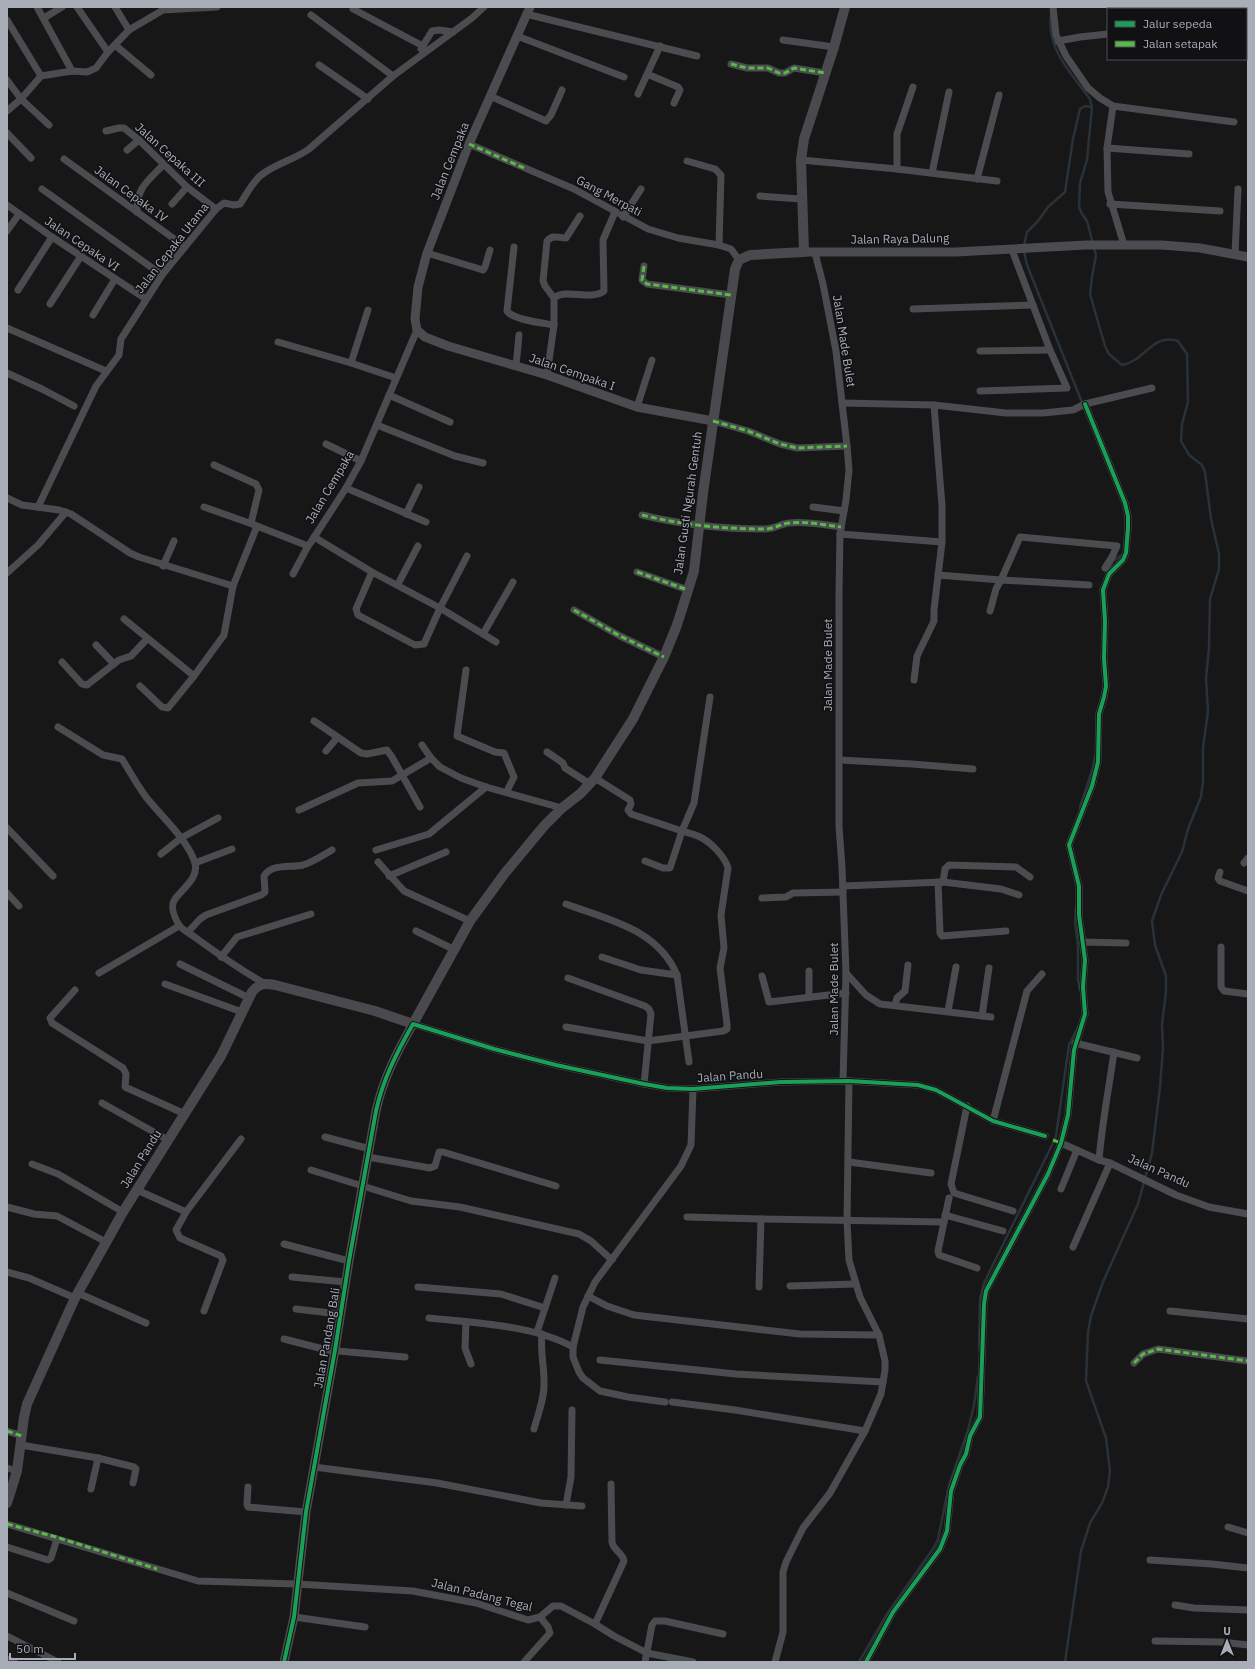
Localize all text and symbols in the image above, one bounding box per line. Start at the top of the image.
legend [1107,8,1247,60]
text: Jalur sepeda [1143,16,1213,31]
text: Jalan setapak [1143,36,1218,51]
street label: Jalan Cepaka III [132,119,209,190]
street label: Jalan Cempaka [427,119,472,202]
street label: Jalan Cepaka IV [92,162,171,226]
street label: Gang Merpati [574,172,645,219]
street label: Jalan Cepaka Utama [132,199,212,296]
street label: Jalan Cepaka VI [42,213,123,274]
street label: Jalan Raya Dalung [851,230,950,247]
street label: Jalan Made Bulet [830,294,859,388]
street label: Jalan Cempaka I [527,350,617,393]
street label: Jalan Gusti Ngurah Gentuh [670,430,705,575]
street label: Jalan Cempaka [302,447,358,526]
street label: Jalan Made Bulet [820,618,835,712]
street label: Jalan Made Bulet [826,942,841,1036]
street label: Jalan Pandu [697,1066,763,1085]
street label: Jalan Pandu [117,1127,164,1191]
street label: Jalan Pandu [1126,1150,1192,1191]
street label: Jalan Pandang Bali [310,1286,343,1389]
street label: Jalan Padang Tegal [430,1575,534,1614]
north arrow [1207,1621,1247,1661]
text: U [1223,1624,1231,1638]
scale bar [10,1635,75,1661]
text: 50 m [16,1641,44,1656]

